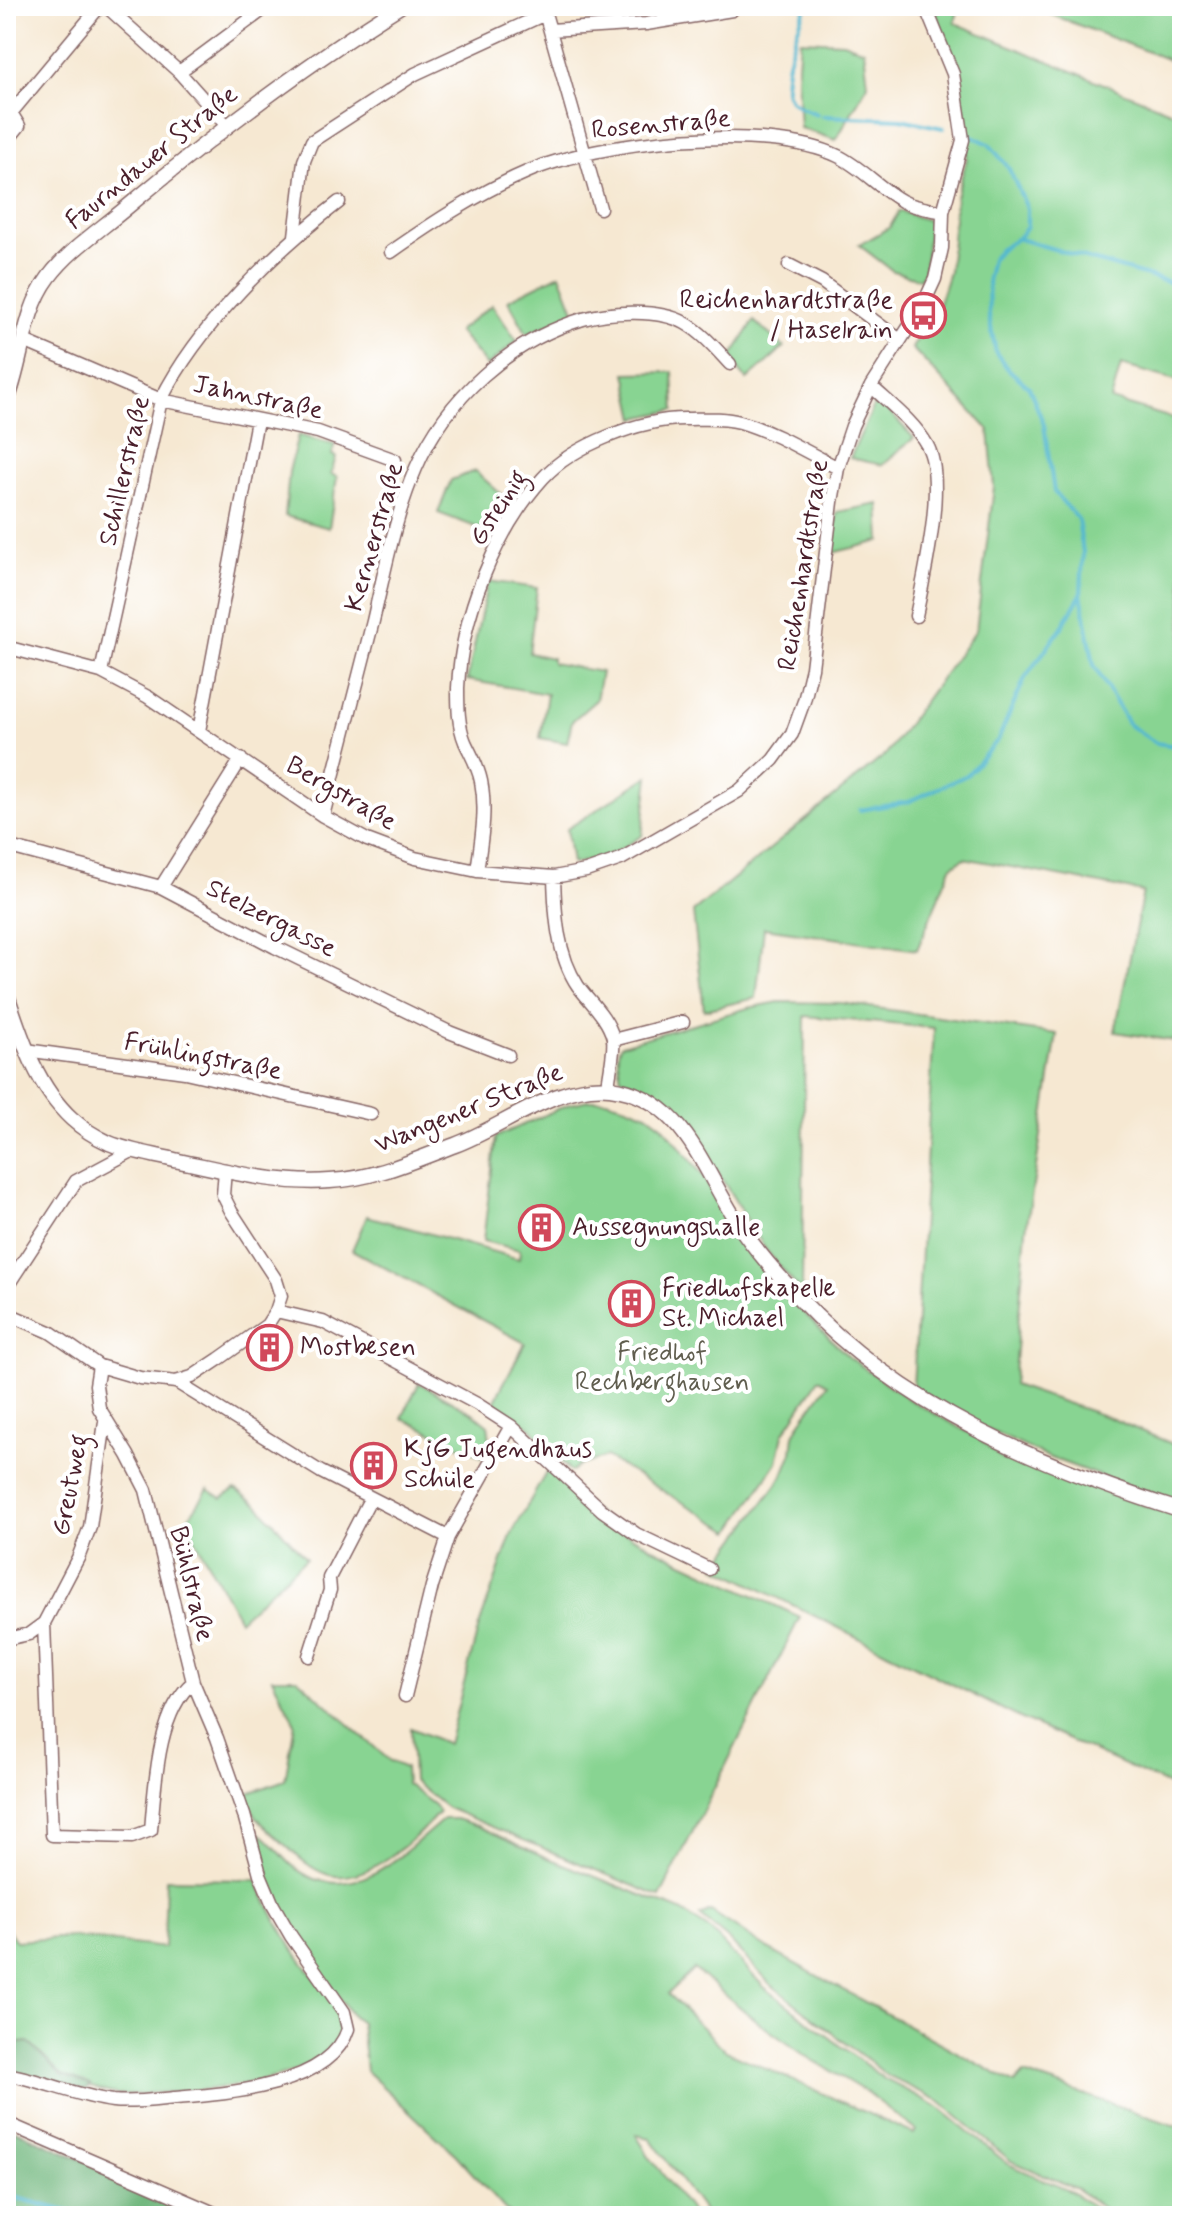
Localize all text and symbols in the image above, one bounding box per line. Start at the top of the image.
street label: Faurndauer Straße [59,78,245,238]
street label: Rosenstraße [590,102,732,148]
place label: Reichenhardtstraße / Haselrain [680,284,893,348]
bus stop icon: Reichenhardtstraße / Haselrain [900,292,948,340]
street label: Jahnstraße [190,368,326,428]
street label: Schillerstraße [91,393,159,549]
street label: Reichenhardtstraße [771,457,838,673]
street label: Kernerstraße [337,458,413,616]
street label: Gsteinig [462,463,539,554]
street label: Bergstraße [279,749,403,841]
street label: Stelzergasse [199,872,342,968]
street label: Frühlingstraße [121,1025,285,1092]
street label: Wangener Straße [370,1056,569,1164]
building icon: Aussegnungshalle [517,1204,565,1252]
place label: Aussegnungshalle [572,1211,760,1247]
place label: Friedhofskapelle St. Michael [662,1272,836,1336]
building icon: Friedhofskapelle St. Michael [607,1280,655,1328]
building icon: Mostbesen [245,1324,293,1372]
place label: Mostbesen [300,1331,416,1365]
park label: Friedhof Rechberghausen [575,1336,749,1403]
street label: Greutweg [45,1431,100,1539]
place label: KjG Jugendhaus Schüle [404,1433,592,1497]
building icon: KjG Jugendhaus Schüle [349,1441,397,1489]
street label: Bühlstraße [160,1523,222,1645]

